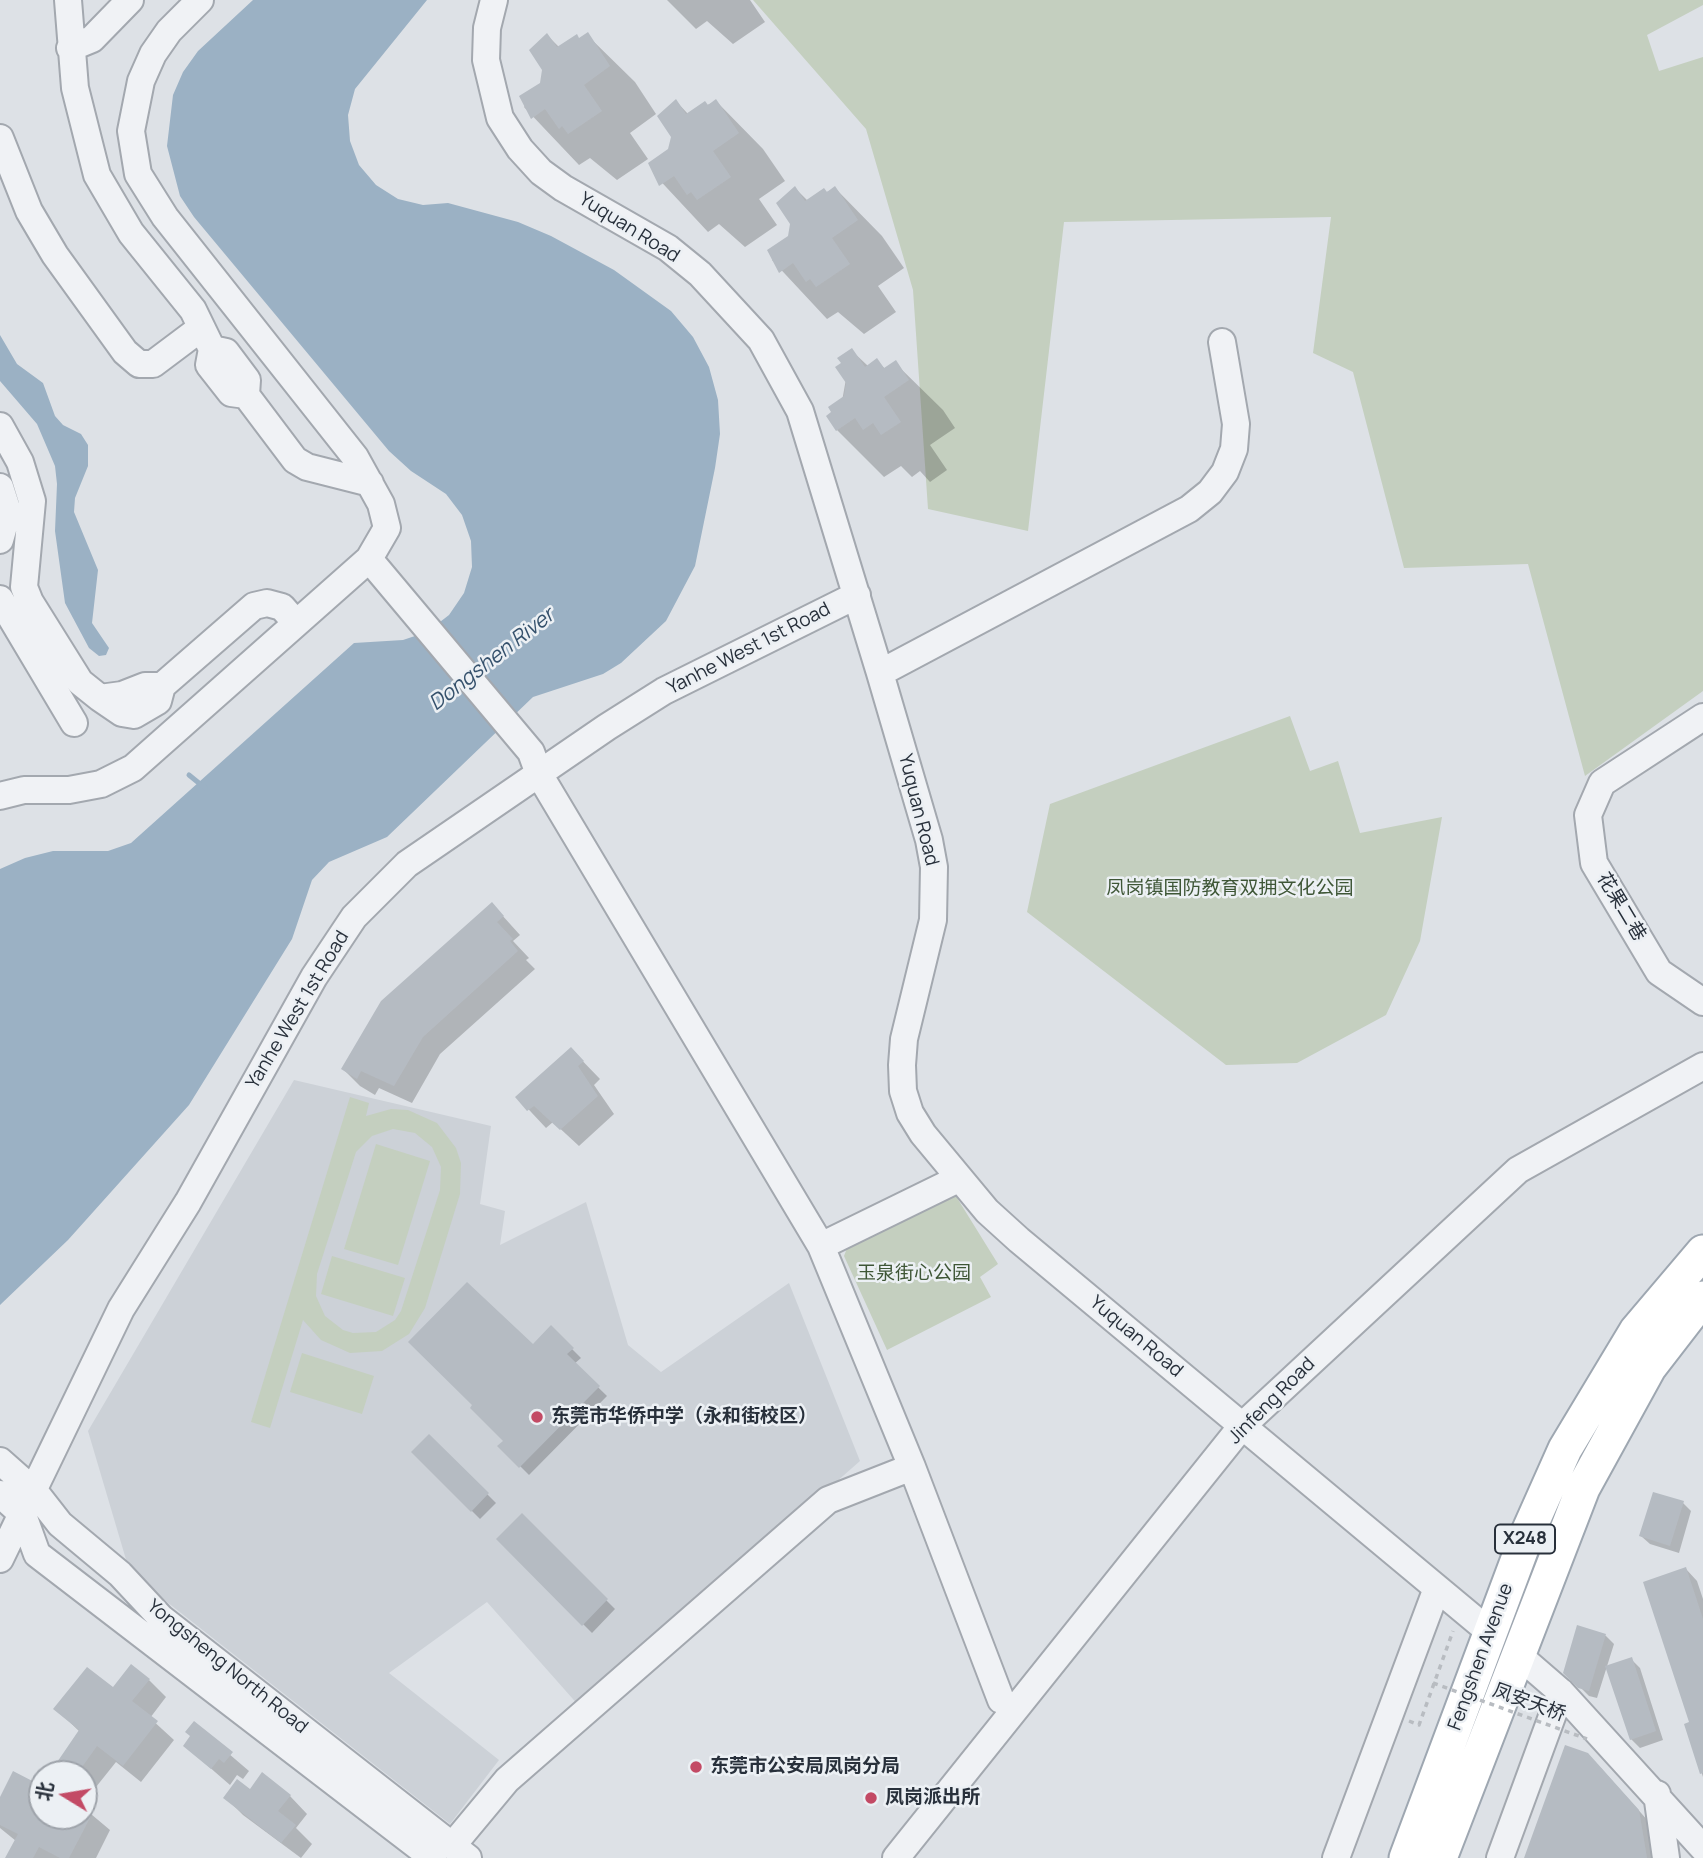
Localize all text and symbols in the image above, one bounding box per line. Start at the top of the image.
street label: Yuquan Road [574,188,684,268]
street label: Yanhe West 1st Road [664,598,834,700]
water label: Dongshen River [424,603,560,717]
street label: Yuquan Road [893,752,943,868]
street label: 花果二巷 [1592,869,1650,945]
park label: 凤岗镇国防教育双拥文化公园 [1107,878,1353,900]
street label: Yanhe West 1st Road [242,927,354,1093]
park label: 玉泉街心公园 [857,1263,971,1285]
street label: Yuquan Road [1085,1292,1187,1382]
street label: Jinfeng Road [1224,1353,1320,1449]
place label: 东莞市华侨中学（永和街校区） [551,1406,817,1428]
marker: 东莞市华侨中学（永和街校区） [529,1409,545,1425]
road number: X248 [1495,1524,1555,1554]
street label: Fengshen Avenue [1444,1580,1518,1734]
street label: Yongsheng North Road [142,1595,312,1739]
street label: 凤安天桥 [1489,1679,1569,1727]
place label: 东莞市公安局凤岗分局 [710,1756,900,1778]
marker: 东莞市公安局凤岗分局 [688,1759,704,1775]
north arrow [28,1760,98,1830]
text: 北 [30,1780,59,1803]
place label: 凤岗派出所 [885,1787,980,1809]
marker: 凤岗派出所 [863,1790,879,1806]

